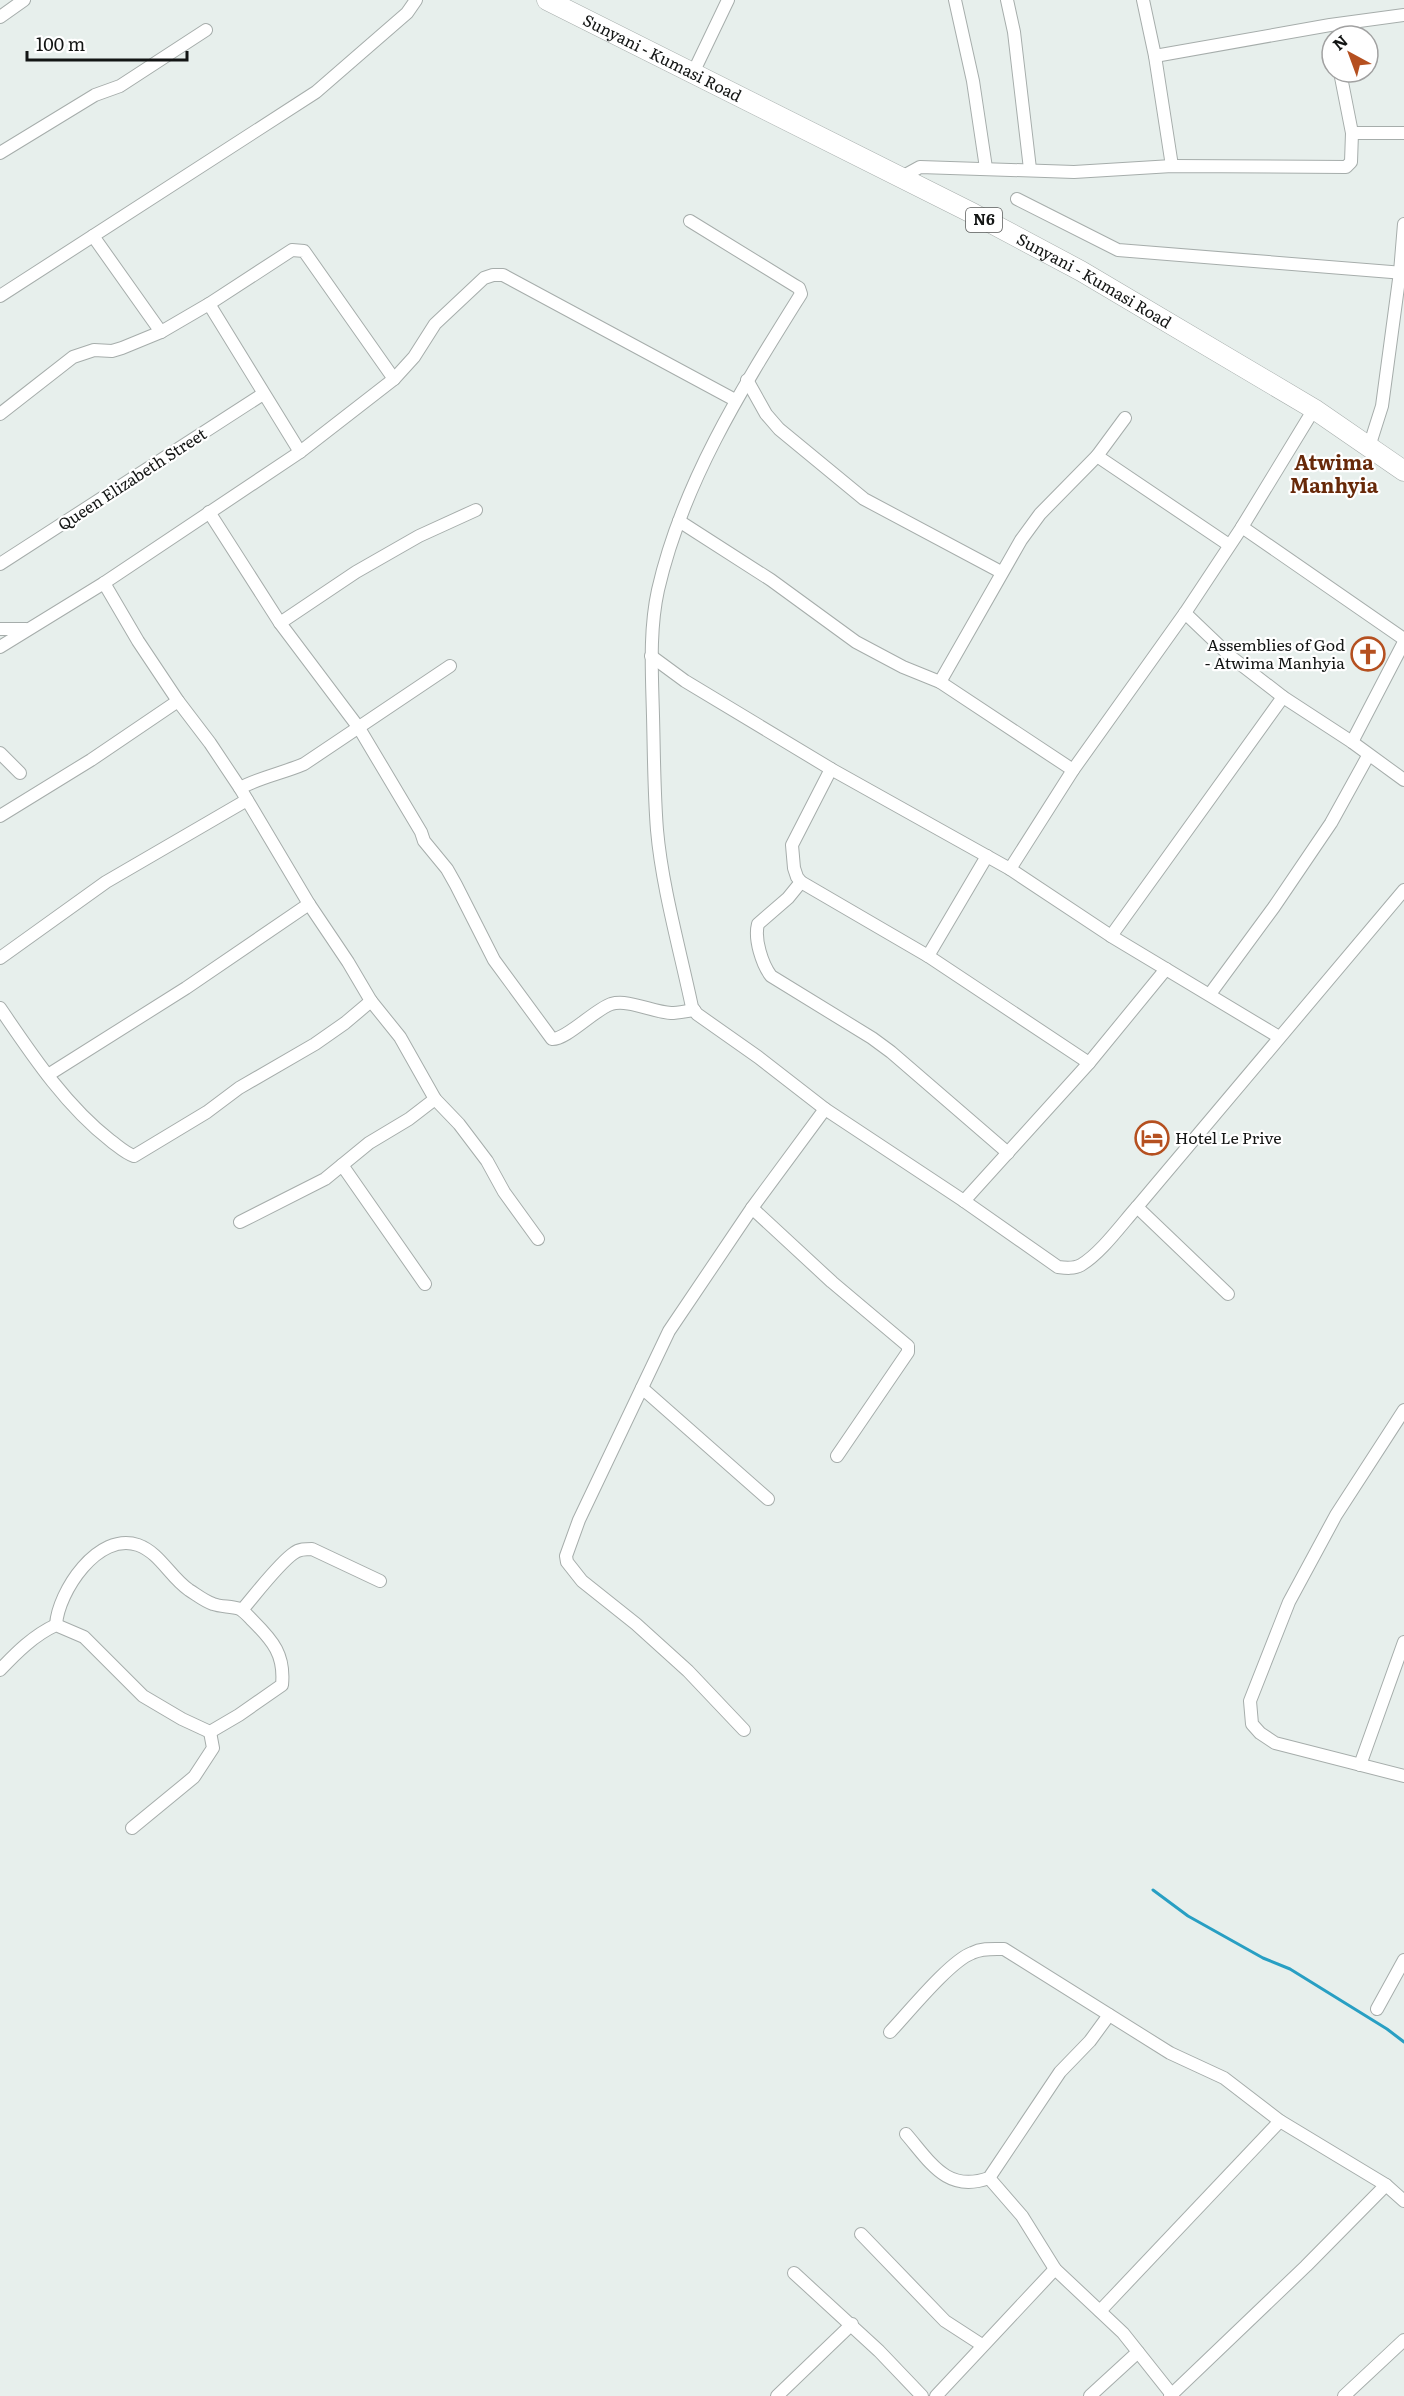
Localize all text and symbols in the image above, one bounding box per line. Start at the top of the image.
street label: Sunyani - Kumasi Road [579,7,747,107]
scale bar [27,24,188,62]
north arrow [1320,24,1380,84]
text: N [1327,28,1352,55]
text: 100 m [36,30,85,57]
road number: N6 [966,208,1002,232]
street label: Sunyani - Kumasi Road [1013,226,1177,333]
street label: Queen Elizabeth Street [52,421,211,535]
district label: Atwima Manhyia [1290,446,1379,499]
place label: Assemblies of God - Atwima Manhyia [1205,632,1345,674]
church icon: Assemblies of God - Atwima Manhyia [1350,636,1386,672]
hotel icon: Hotel Le Prive [1134,1120,1170,1156]
place label: Hotel Le Prive [1175,1125,1282,1149]

